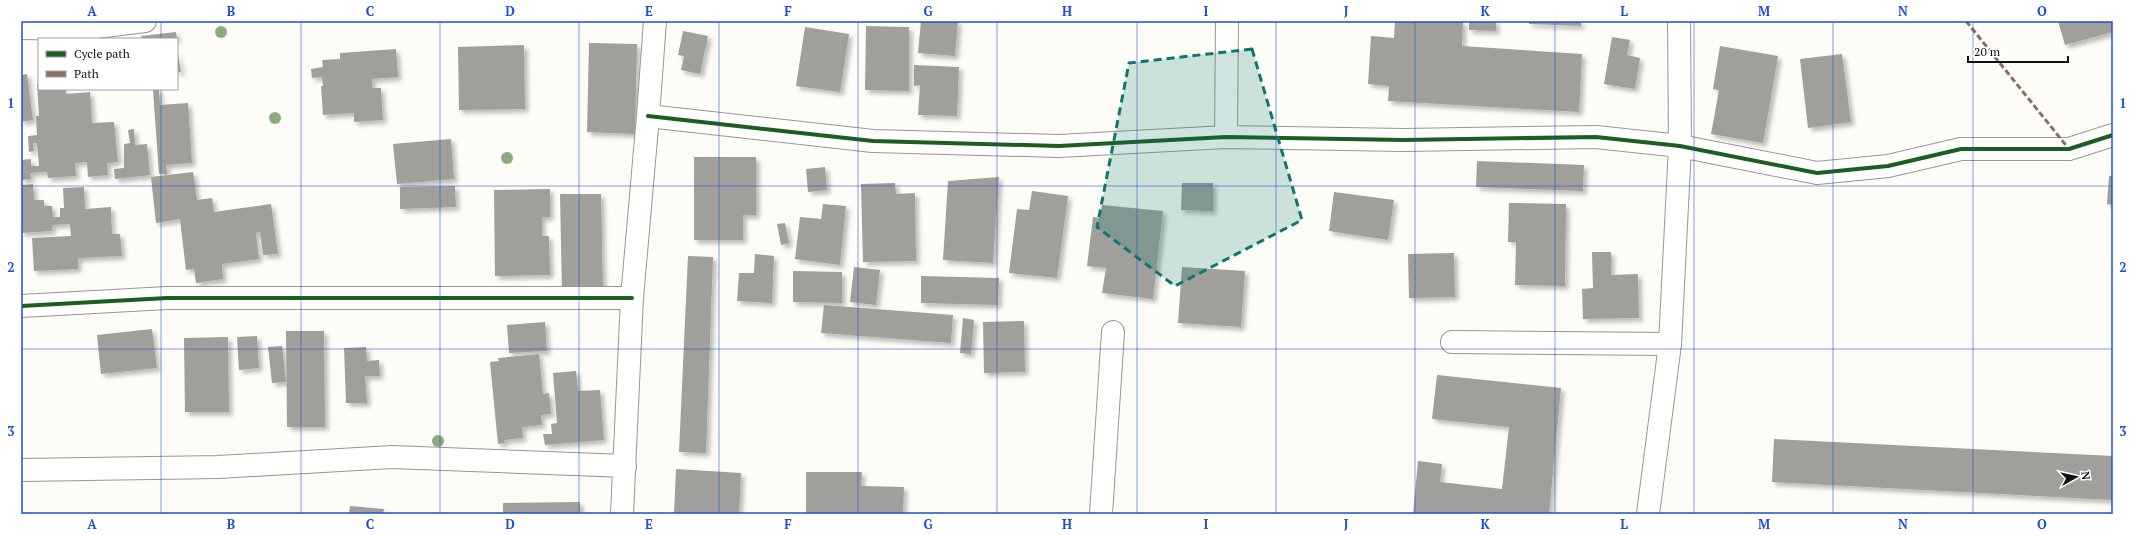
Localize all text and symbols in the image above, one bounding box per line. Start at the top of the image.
text: A [87,2,97,20]
text: B [227,2,235,20]
text: C [366,2,374,20]
text: D [505,2,515,20]
text: E [645,2,653,20]
text: F [784,2,792,20]
text: G [923,2,933,20]
text: H [1062,2,1072,20]
text: I [1204,2,1209,20]
text: J [1344,2,1349,20]
text: K [1480,2,1490,20]
text: L [1620,2,1628,20]
text: M [1758,2,1770,20]
text: N [1898,2,1908,20]
text: O [2037,2,2047,20]
legend [38,38,178,90]
scale bar [1968,38,2068,64]
text: 20 m [1974,44,2001,59]
text: Cycle path [74,46,130,61]
text: Path [74,66,99,81]
text: 1 [7,94,15,112]
text: 1 [2119,94,2127,112]
text: 2 [7,258,15,276]
text: 2 [2119,258,2127,276]
text: 3 [7,422,15,440]
text: 3 [2119,422,2127,440]
north arrow [2056,457,2096,497]
text: N [2078,471,2094,481]
text: A [87,515,97,533]
text: B [227,515,235,533]
text: C [366,515,374,533]
text: D [505,515,515,533]
text: E [645,515,653,533]
text: F [784,515,792,533]
text: G [923,515,933,533]
text: H [1062,515,1072,533]
text: I [1204,515,1209,533]
text: J [1344,515,1349,533]
text: K [1480,515,1490,533]
text: L [1620,515,1628,533]
text: M [1758,515,1770,533]
text: N [1898,515,1908,533]
text: O [2037,515,2047,533]

